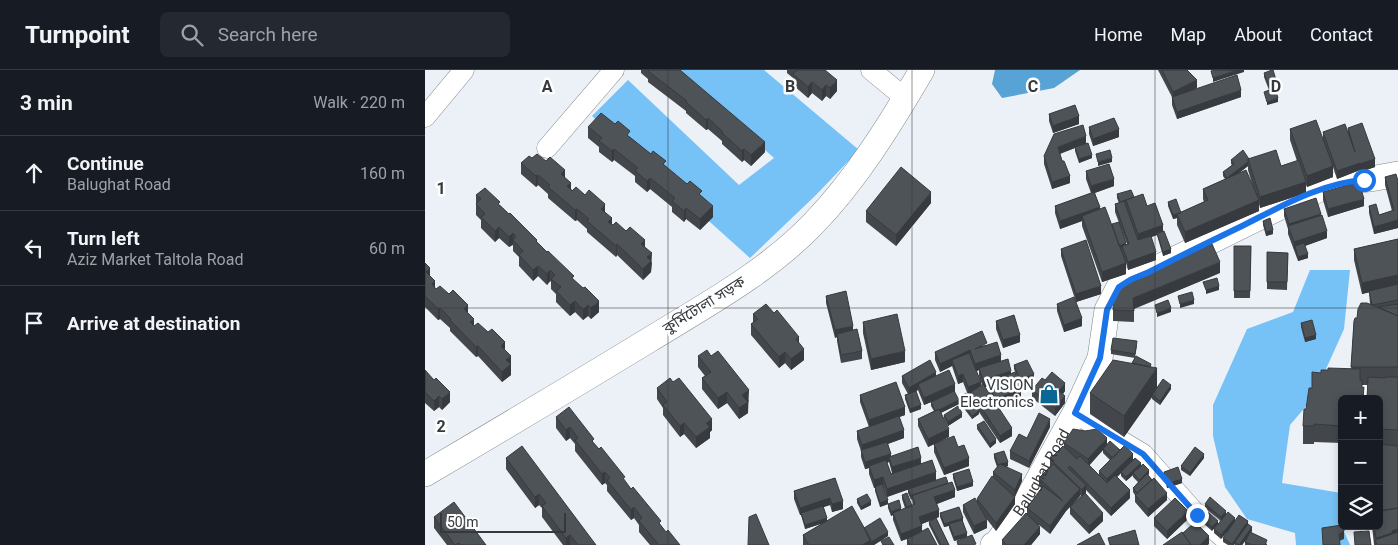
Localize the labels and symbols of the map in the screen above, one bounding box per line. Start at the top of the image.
text: A [542,77,553,96]
text: B [785,77,795,96]
text: C [1028,77,1038,96]
text: D [1271,77,1281,96]
route start [1353,169,1376,192]
text: 1 [436,179,446,198]
street label: কুর্মিটোলা সড়ক [659,272,749,338]
place label: VISION Electronics [960,376,1034,411]
shop icon: VISION Electronics [1038,383,1060,405]
text: 2 [436,417,446,436]
street label: Balughat Road [1009,426,1073,519]
route end [1186,504,1209,527]
scale bar [440,510,566,533]

